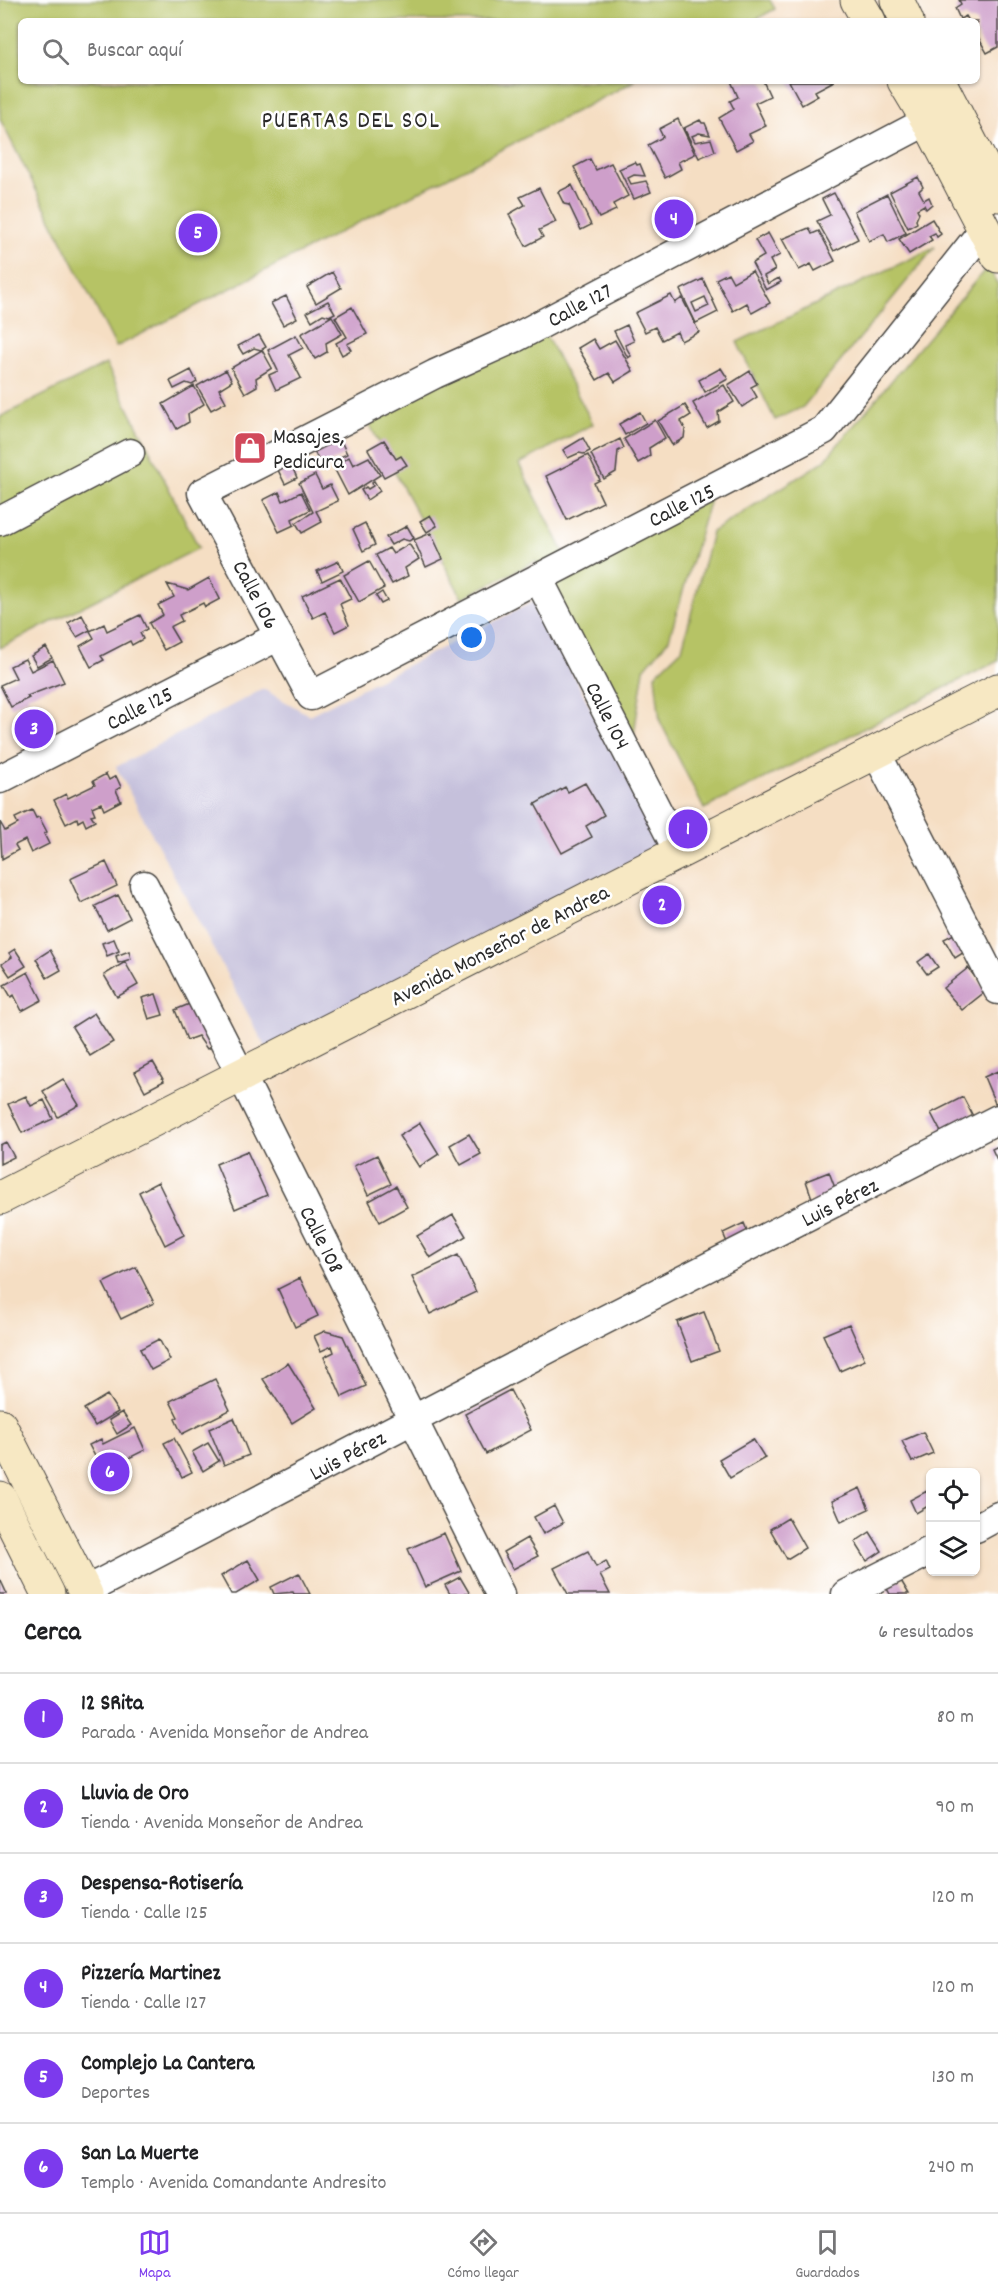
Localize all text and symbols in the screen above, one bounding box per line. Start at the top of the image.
search box [18,18,980,84]
icon: search [39,35,72,68]
text: Buscar aquí [87,36,182,67]
district label: PUERTAS DEL SOL [261,105,441,139]
pin: 4 [654,196,694,242]
pin: 5 [178,210,218,256]
street label: Calle 127 [543,277,618,337]
place label: Masajes, Pedicura [273,423,345,479]
shop icon: Masajes, Pedicura [232,430,268,466]
street label: Calle 125 [644,477,721,537]
street label: Calle 106 [223,556,285,636]
your location [457,623,486,652]
street label: Calle 104 [576,677,636,756]
street label: Calle 125 [102,680,179,740]
pin: 3 [15,706,54,752]
pin: 1 [668,806,708,852]
street label: Avenida Monseñor de Andrea [386,878,616,1016]
pin: 2 [642,882,682,928]
street label: Luis Pérez [797,1171,885,1237]
street label: Calle 108 [290,1201,350,1280]
street label: Luis Pérez [305,1424,393,1490]
pin: 6 [90,1450,130,1494]
map controls [926,1468,980,1576]
button: locate [926,1468,980,1522]
button: layers [926,1522,980,1576]
text: Cerca [24,1615,81,1652]
text: 6 resultados [878,1619,974,1647]
text: 12 SRita [81,1689,143,1720]
text: 1 [41,1704,46,1732]
text: 80 m [937,1704,974,1732]
text: Parada · Avenida Monseñor de Andrea [81,1720,368,1748]
text: Lluvia de Oro [81,1779,189,1810]
text: 2 [39,1794,48,1822]
text: 90 m [936,1794,974,1822]
text: Tienda · Avenida Monseñor de Andrea [81,1810,363,1838]
text: Despensa-Rotisería [81,1869,243,1900]
text: 3 [39,1884,48,1912]
text: 120 m [932,1884,974,1912]
text: Tienda · Calle 125 [81,1900,208,1928]
text: Pizzería Martinez [81,1959,221,1990]
text: 4 [39,1974,48,2002]
text: 120 m [932,1974,974,2002]
text: Tienda · Calle 127 [81,1990,206,2018]
text: Complejo La Cantera [81,2049,254,2080]
text: 5 [39,2064,48,2092]
text: 130 m [932,2064,974,2092]
text: Deportes [81,2080,150,2108]
text: San La Muerte [81,2139,199,2170]
text: 6 [39,2154,48,2182]
text: 240 m [928,2154,974,2182]
text: Templo · Avenida Comandante Andresito [81,2170,386,2198]
tab: Mapa [138,2226,171,2285]
tab: Cómo llegar [447,2226,519,2285]
tab: Guardados [795,2226,860,2285]

